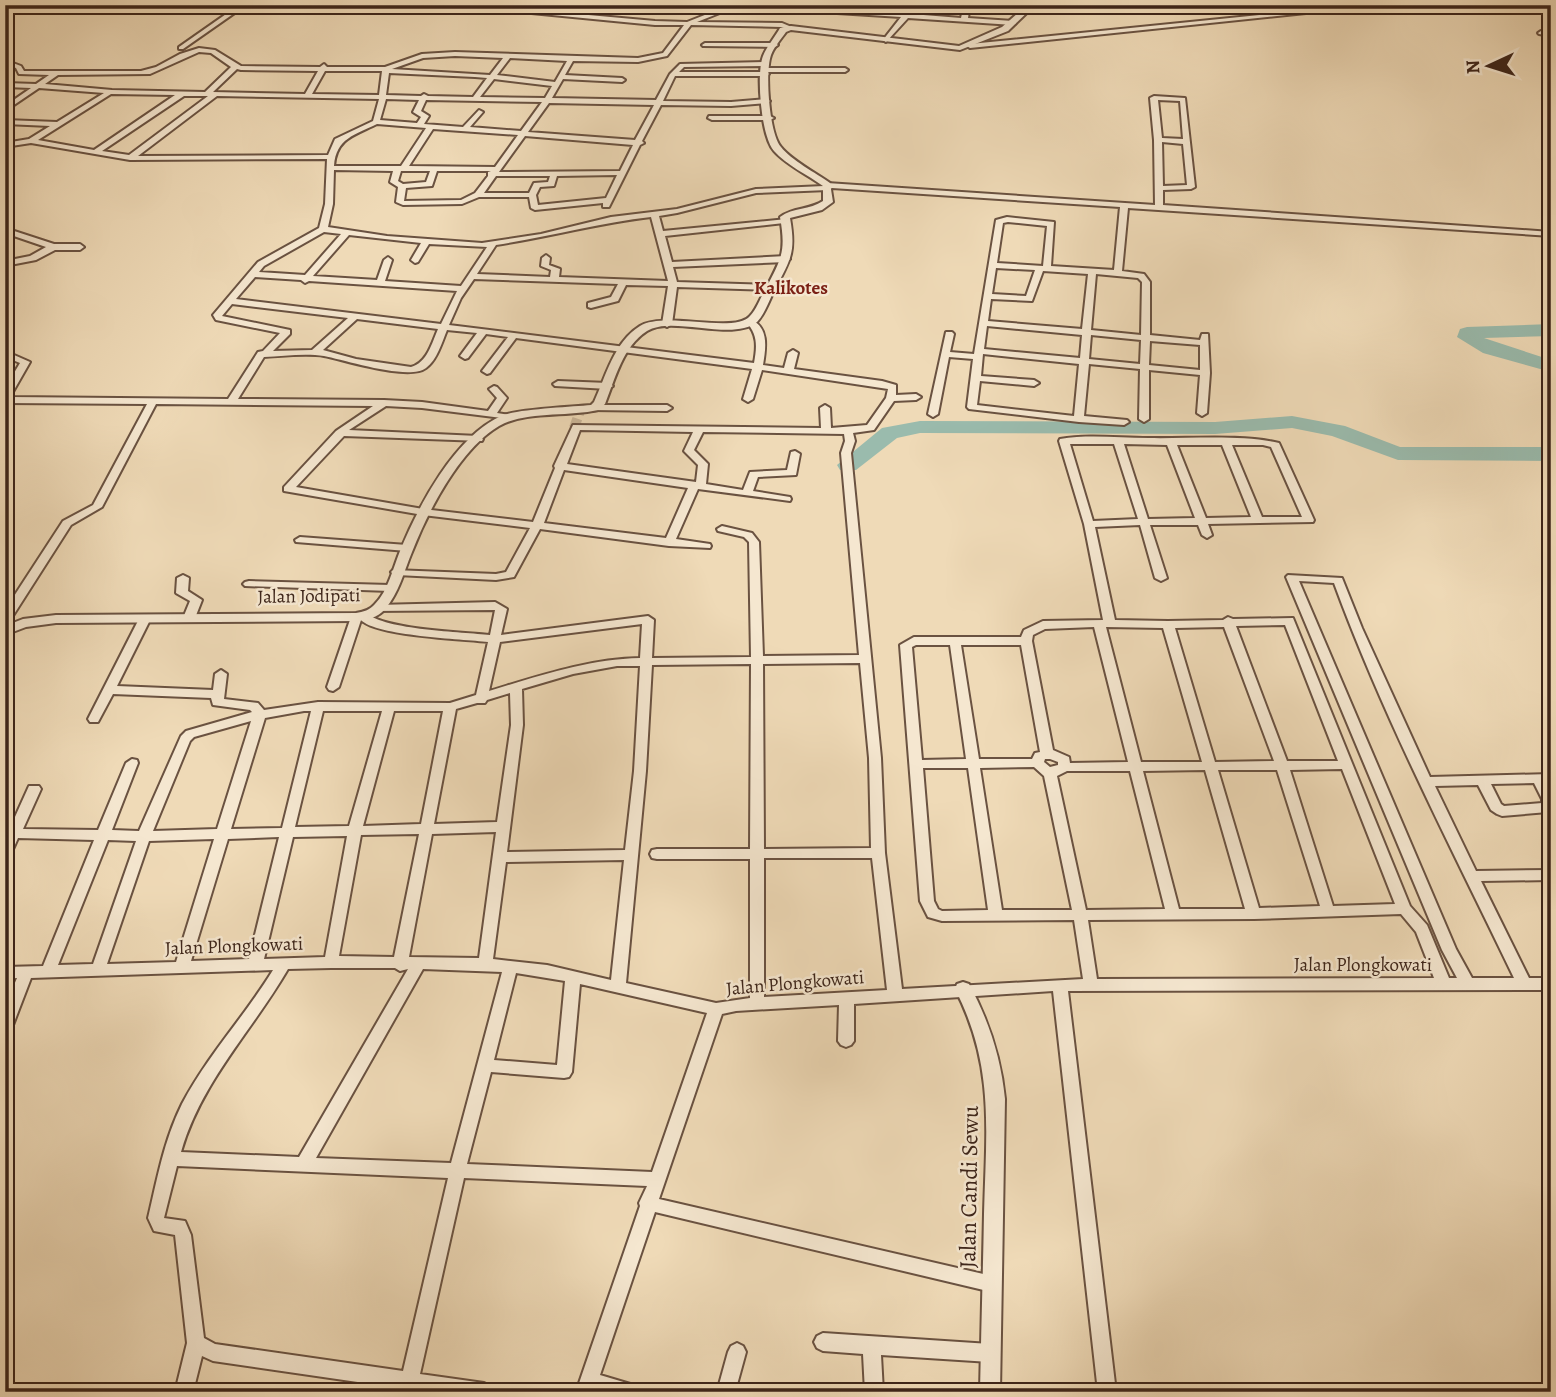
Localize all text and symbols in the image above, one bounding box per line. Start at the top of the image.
north arrow [1454,32,1524,102]
text: N [1460,59,1486,75]
district label: Kalikotes [754,275,828,301]
street label: Jalan Jodipati [257,582,361,610]
street label: Jalan Plongkowati [164,931,304,961]
street label: Jalan Plongkowati [1294,952,1432,978]
street label: Jalan Plongkowati [725,964,865,1002]
street label: Jalan Candi Sewu [952,1105,986,1269]

